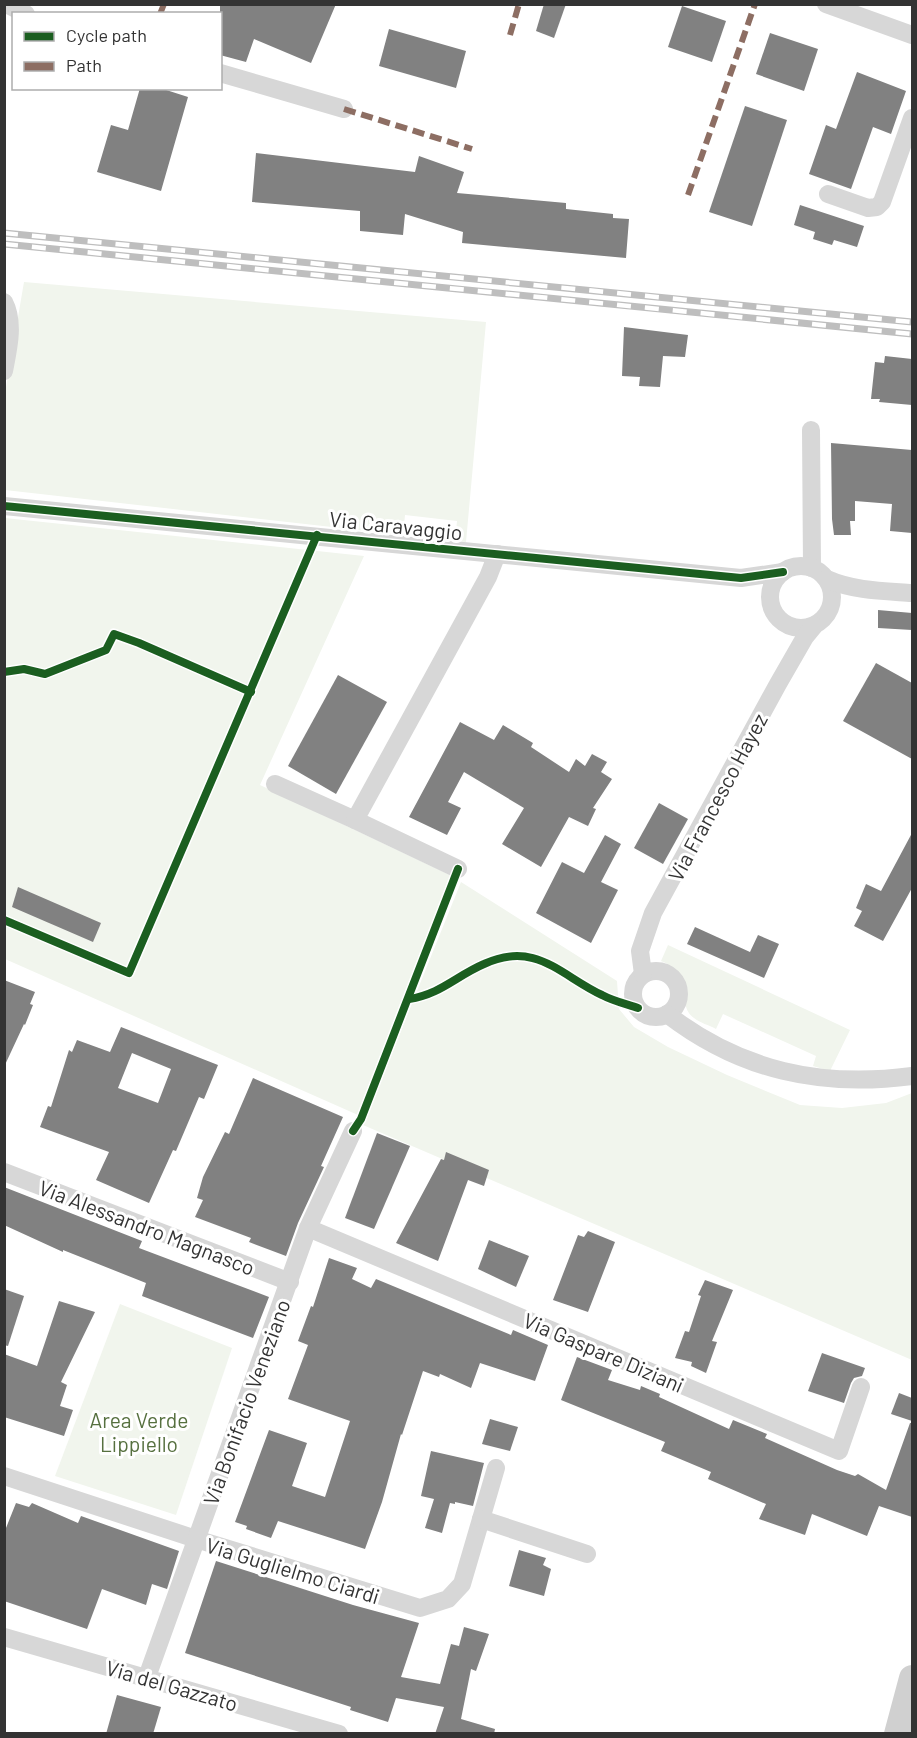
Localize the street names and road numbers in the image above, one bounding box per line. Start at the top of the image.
street label: Via Caravaggio [328,506,464,544]
street label: Via Francesco Hayez [662,709,772,885]
street label: Via Alessandro Magnasco [36,1174,258,1280]
street label: Via Bonifacio Veneziano [197,1296,295,1508]
street label: Via Gaspare Diziani [520,1307,688,1397]
street label: Via Guglielmo Ciardi [203,1532,383,1608]
street label: Via del Gazzato [103,1654,241,1716]

